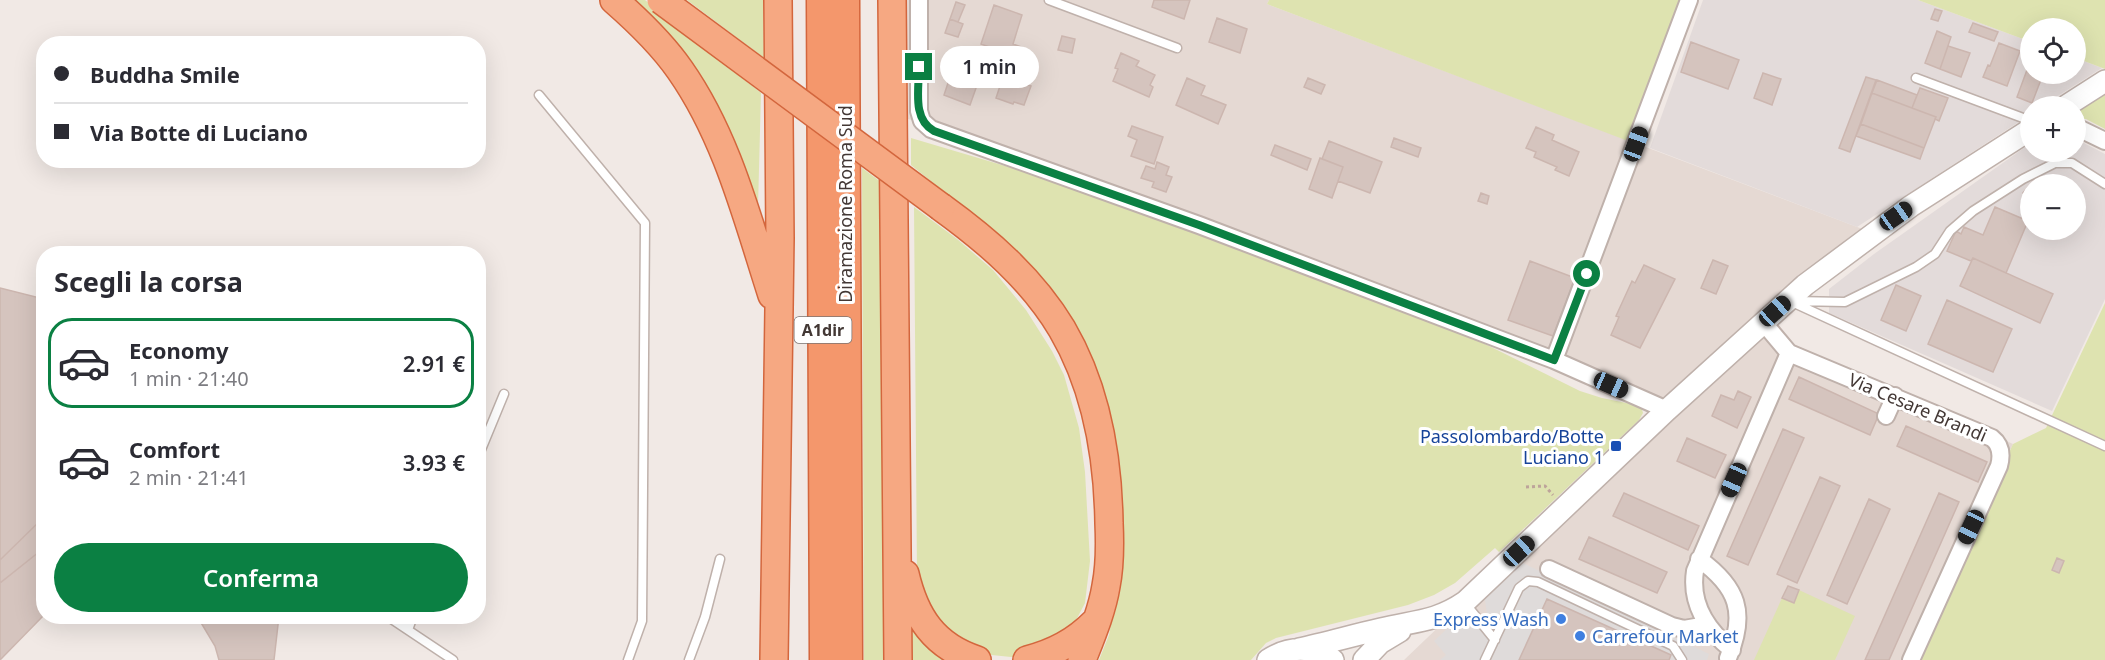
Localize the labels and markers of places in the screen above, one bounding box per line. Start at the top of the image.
place label: Passolombardo/Botte Luciano 1 [1420,424,1604,469]
marker: Passolombardo/Botte Luciano 1 [1609,439,1623,453]
place label: Express Wash [1433,607,1549,631]
marker: Express Wash [1554,612,1568,626]
place label: Carrefour Market [1592,624,1739,648]
marker: Carrefour Market [1573,629,1587,643]

